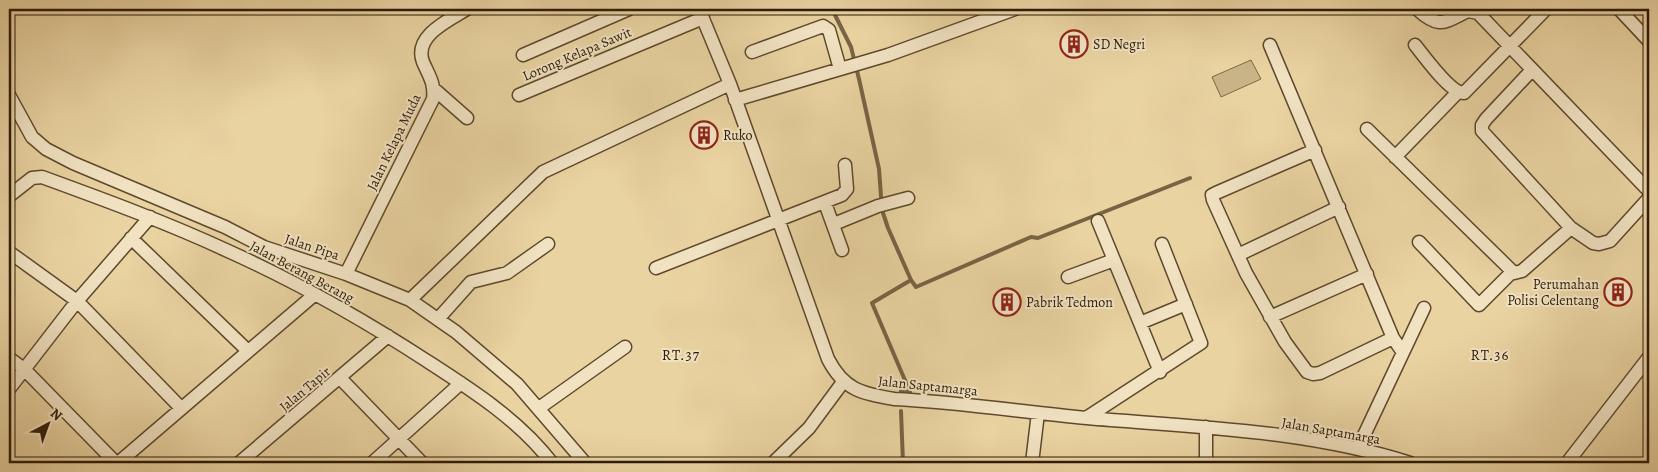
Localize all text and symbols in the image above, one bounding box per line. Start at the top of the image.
street label: Lorong Kelapa Sawit [520,22,635,86]
building icon: SD Negri [1059,29,1089,59]
place label: SD Negri [1093,35,1145,54]
street label: Jalan Kelapa Muda [362,90,426,194]
building icon: Ruko [689,120,719,150]
place label: Ruko [723,126,752,145]
street label: Jalan Pipa [282,229,342,265]
street label: Jalan Berang Berang [246,236,358,308]
place label: Perumahan Polisi Celentang [1507,275,1599,310]
building icon: Perumahan Polisi Celentang [1603,277,1633,307]
building icon: Pabrik Tedmon [992,287,1022,317]
place label: Pabrik Tedmon [1026,293,1113,312]
district label: RT.37 [662,345,700,365]
district label: RT.36 [1471,345,1509,365]
street label: Jalan Tapir [275,362,335,416]
street label: Jalan Saptamarga [877,371,979,401]
north arrow [22,400,72,450]
text: N [46,404,66,425]
street label: Jalan Saptamarga [1280,413,1382,449]

